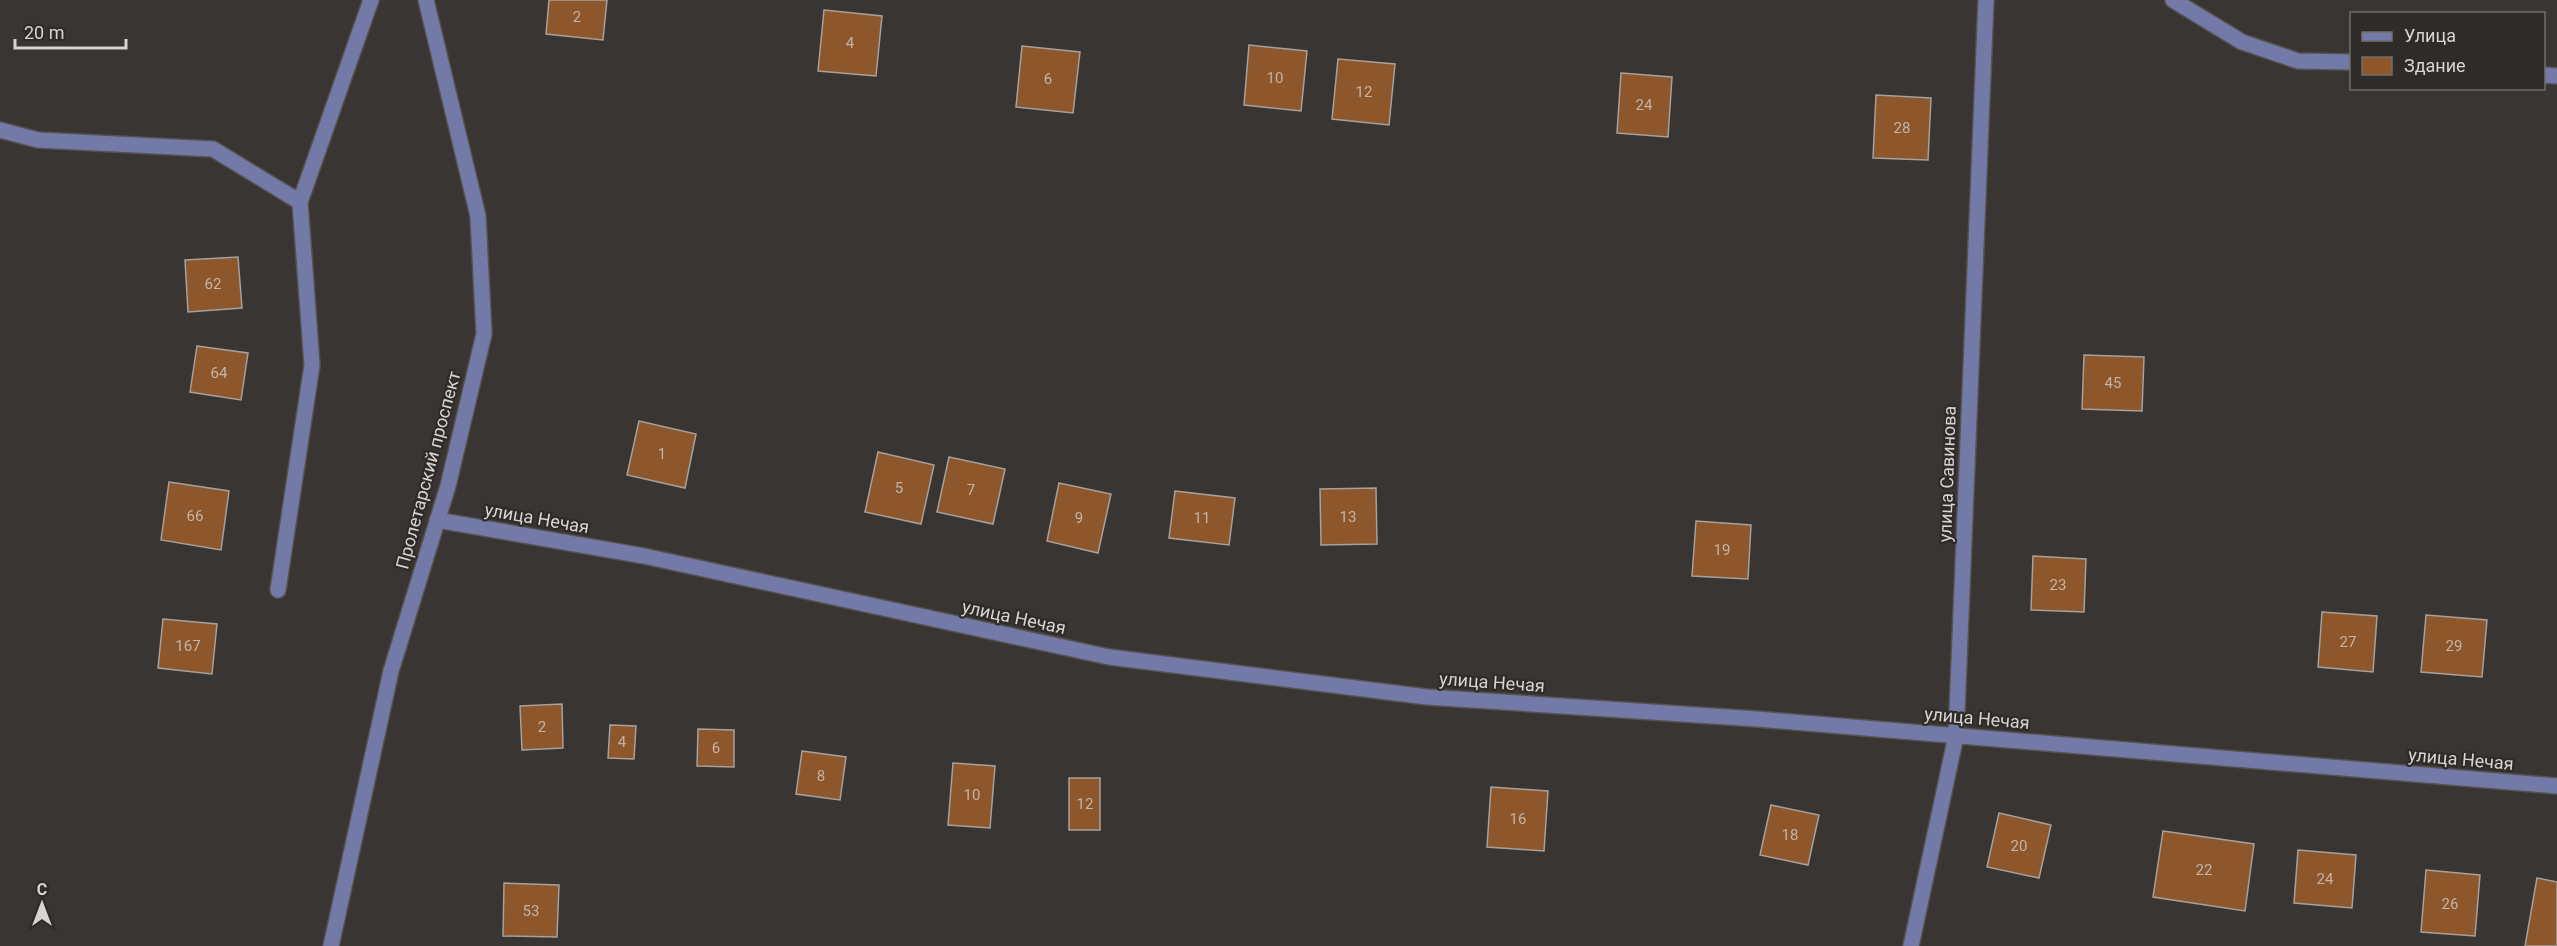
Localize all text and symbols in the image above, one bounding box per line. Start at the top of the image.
house number: 2 [573,8,581,26]
scale bar [15,12,126,50]
legend [2350,12,2545,90]
text: 20 m [24,22,64,43]
text: Улица [2404,25,2456,46]
house number: 4 [846,34,855,52]
text: Здание [2404,55,2466,76]
house number: 10 [1267,69,1283,87]
house number: 6 [1044,70,1052,88]
house number: 12 [1356,83,1372,101]
house number: 24 [1636,96,1653,114]
house number: 28 [1894,119,1910,137]
house number: 62 [205,275,221,293]
house number: 64 [211,364,228,382]
street label: Пролетарский проспект [391,368,465,571]
house number: 45 [2105,374,2121,392]
street label: улица Савинова [1934,405,1960,543]
house number: 1 [658,445,666,463]
house number: 5 [895,479,903,497]
house number: 7 [967,481,975,499]
street label: улица Нечая [483,498,591,538]
house number: 66 [187,507,203,525]
house number: 13 [1340,508,1356,526]
house number: 9 [1075,509,1083,527]
house number: 11 [1194,509,1210,527]
house number: 19 [1714,541,1730,559]
house number: 23 [2050,576,2066,594]
street label: улица Нечая [960,596,1068,638]
house number: 27 [2340,633,2356,651]
house number: 167 [175,637,201,655]
house number: 29 [2446,637,2462,655]
street label: улица Нечая [1439,668,1545,696]
street label: улица Нечая [1923,703,2031,733]
house number: 2 [538,718,546,736]
house number: 4 [618,733,627,751]
house number: 6 [712,739,720,757]
street label: улица Нечая [2407,744,2515,774]
house number: 8 [817,767,825,785]
house number: 10 [964,786,980,804]
house number: 12 [1077,795,1093,813]
house number: 16 [1510,810,1526,828]
house number: 18 [1782,826,1798,844]
house number: 20 [2011,837,2027,855]
house number: 22 [2196,861,2212,879]
house number: 24 [2317,870,2334,888]
north arrow [12,874,72,934]
text: С [37,880,47,899]
house number: 26 [2442,895,2458,913]
house number: 53 [523,902,539,920]

